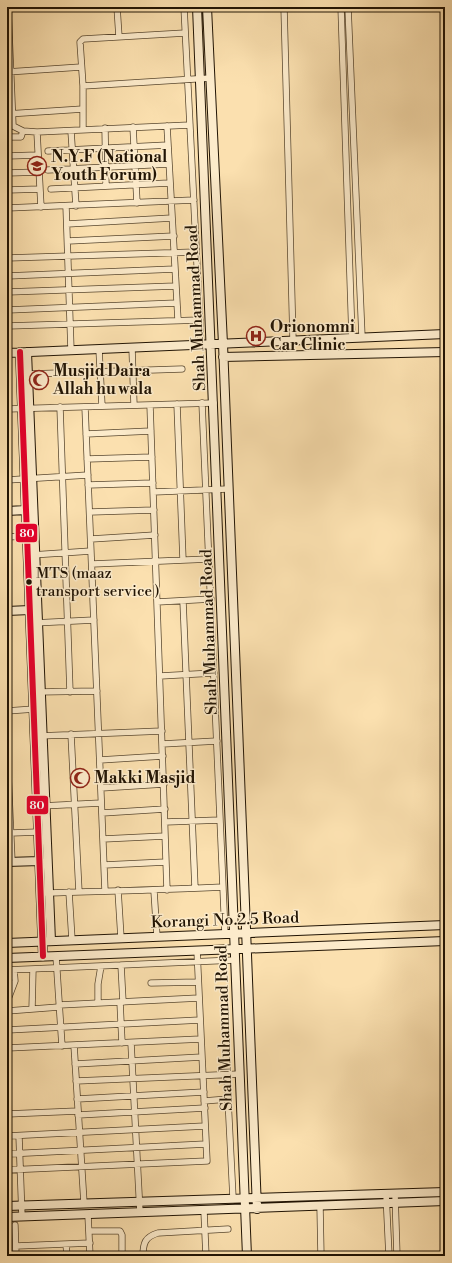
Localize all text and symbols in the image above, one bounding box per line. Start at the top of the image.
place label: N.Y.F (National Youth Forum) [51,147,168,185]
school or university icon: N.Y.F (National Youth Forum) [26,155,48,177]
street label: Shah Muhammad Road [182,225,210,391]
place label: Orionomni Car Clinic [270,317,355,355]
hospital icon: Orionomni Car Clinic [245,325,267,347]
place label: Musjid Daira Allah hu wala [52,361,152,399]
mosque icon: Musjid Daira Allah hu wala [28,369,50,391]
line badge: 80 [15,523,38,543]
text: 80 [19,527,35,541]
street label: Shah Muhammad Road [196,549,222,715]
place label: MTS (maaz transport service ) [36,564,160,601]
marker: MTS (maaz transport service ) [24,577,34,587]
mosque icon: Makki Masjid [69,767,91,789]
place label: Makki Masjid [94,768,196,788]
line badge: 80 [26,795,49,815]
text: 80 [29,799,45,813]
street label: Korangi No.2.5 Road [151,907,299,933]
street label: Shah Muhammad Road [211,945,237,1111]

